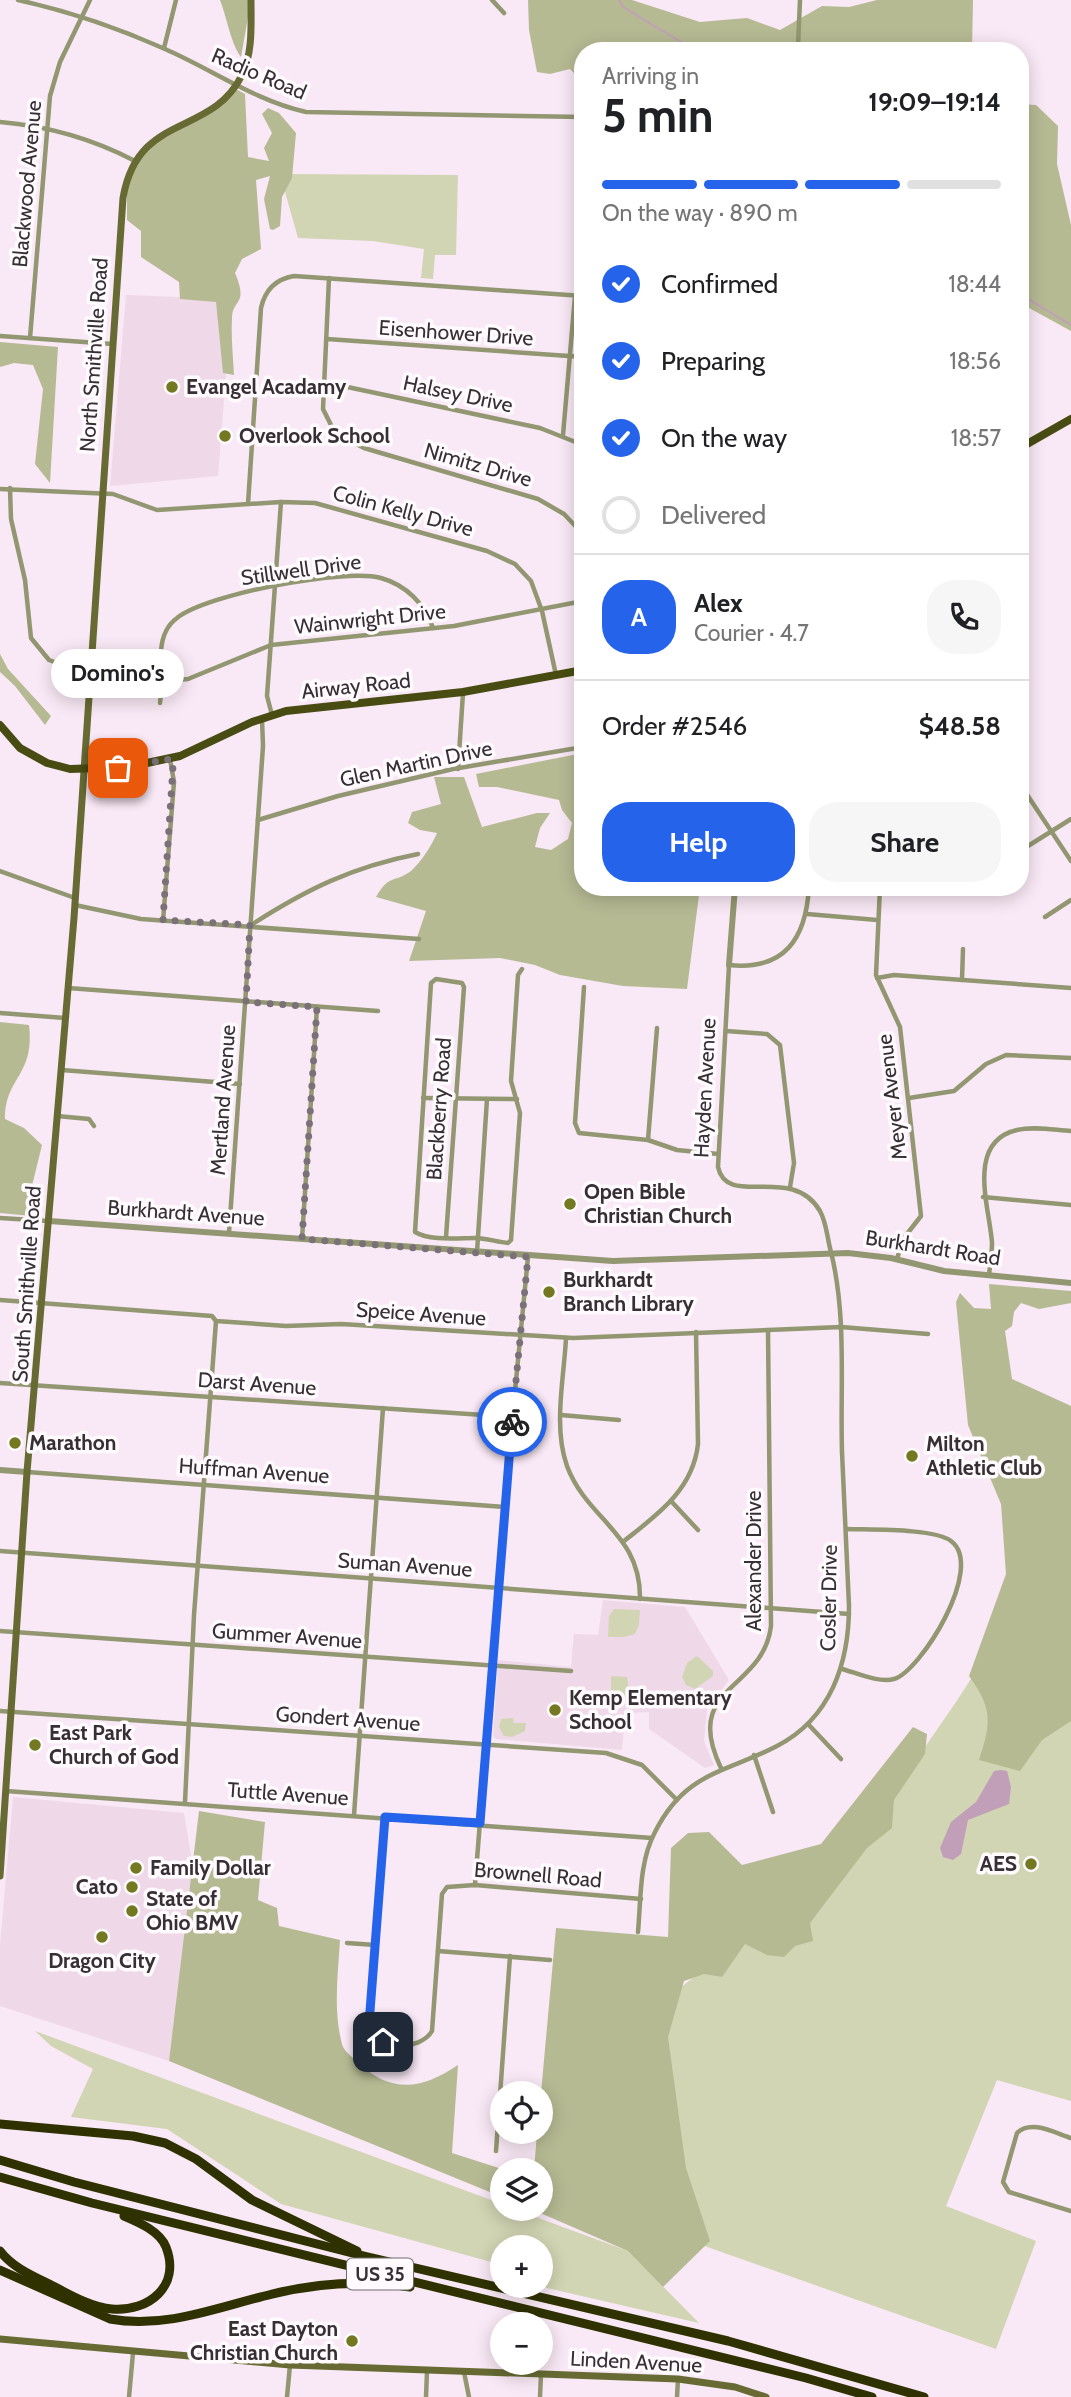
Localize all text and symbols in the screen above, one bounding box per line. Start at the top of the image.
street label: Radio Road [208,42,310,105]
text: Arriving in [602,62,699,90]
text: 19:09–19:14 [868,86,1001,118]
text: 5 min [602,88,713,144]
street label: Blackwood Avenue [7,99,46,269]
text: On the way · 890 m [602,199,798,227]
street label: North Smithville Road [74,257,113,453]
icon: check [602,265,640,303]
text: Confirmed [661,268,778,300]
text: 18:44 [948,270,1001,298]
street label: Eisenhower Drive [378,315,534,350]
icon: check [602,342,640,380]
text: Preparing [661,345,765,377]
text: 18:56 [949,347,1001,375]
street label: Halsey Drive [401,370,515,417]
place label: Evangel Acadamy [186,374,347,399]
marker: Evangel Acadamy [164,379,180,395]
icon: check [602,419,640,457]
text: On the way [661,422,787,454]
place label: Overlook School [239,423,390,448]
text: 18:57 [951,424,1001,452]
marker: Overlook School [217,428,233,444]
street label: Nimitz Drive [421,437,535,492]
street label: Colin Kelly Drive [330,480,476,541]
text: Delivered [661,499,766,531]
street label: Stillwell Drive [239,549,363,590]
button: phone [927,580,1001,654]
text: Alex [694,587,743,619]
street label: Wainwright Drive [293,598,447,639]
text: A [631,601,647,633]
text: Courier · 4.7 [694,619,809,647]
callout: Domino's [52,649,184,698]
text: Domino's [70,659,165,687]
street label: Airway Road [300,667,412,704]
text: Order #2546 [602,710,747,742]
text: $48.58 [919,710,1001,742]
street label: Glen Martin Drive [338,735,494,792]
pin [88,738,148,798]
icon: bag [99,749,137,787]
button: Help [602,802,795,882]
button: Share [809,802,1001,882]
street label: Hayden Avenue [688,1017,721,1159]
street label: Mertland Avenue [205,1024,240,1176]
street label: Meyer Avenue [871,1032,912,1161]
street label: Blackberry Road [421,1037,456,1181]
place label: Open Bible Christian Church [584,1179,732,1228]
street label: South Smithville Road [7,1185,46,1383]
street label: Burkhardt Avenue [107,1195,266,1230]
marker: Open Bible Christian Church [562,1196,578,1212]
street label: Burkhardt Road [864,1224,1002,1271]
place label: Burkhardt Branch Library [563,1267,694,1316]
marker: Burkhardt Branch Library [541,1284,557,1300]
street label: Speice Avenue [355,1296,487,1331]
street label: Darst Avenue [197,1367,317,1400]
courier [477,1387,547,1457]
icon: bike [493,1403,531,1441]
place label: Marathon [29,1430,116,1455]
place label: Milton Athletic Club [926,1431,1042,1480]
marker: Marathon [7,1435,23,1451]
marker: Milton Athletic Club [904,1448,920,1464]
street label: Huffman Avenue [178,1453,330,1488]
street label: Alexander Drive [741,1490,766,1631]
street label: Cosler Drive [815,1544,842,1652]
street label: Suman Avenue [337,1547,473,1582]
street label: Gummer Avenue [211,1618,363,1653]
place label: Kemp Elementary School [569,1685,733,1734]
street label: Gondert Avenue [275,1701,421,1736]
marker: Kemp Elementary School [547,1702,563,1718]
place label: East Park Church of God [49,1720,179,1769]
marker: East Park Church of God [27,1737,43,1753]
street label: Tuttle Avenue [227,1777,350,1810]
place label: AES [980,1851,1017,1876]
place label: Family Dollar [150,1855,271,1880]
street label: Brownell Road [473,1856,603,1893]
marker: AES [1023,1856,1039,1872]
marker: Family Dollar [128,1860,144,1876]
place label: Cato [76,1874,118,1899]
marker: Cato [124,1879,140,1895]
place label: State of Ohio BMV [146,1886,238,1935]
marker: State of Ohio BMV [124,1903,140,1919]
marker: Dragon City [94,1929,110,1945]
place label: Dragon City [48,1948,157,1973]
pin [353,2012,413,2072]
icon: home [364,2023,402,2061]
map controls [490,2081,553,2375]
button: locate [490,2081,553,2144]
button: layers [490,2158,553,2221]
button: + [490,2235,553,2298]
road number: US 35 [347,2258,413,2290]
button: − [490,2312,553,2375]
place label: East Dayton Christian Church [190,2316,338,2365]
marker: East Dayton Christian Church [344,2333,360,2349]
street label: Linden Avenue [569,2346,703,2377]

